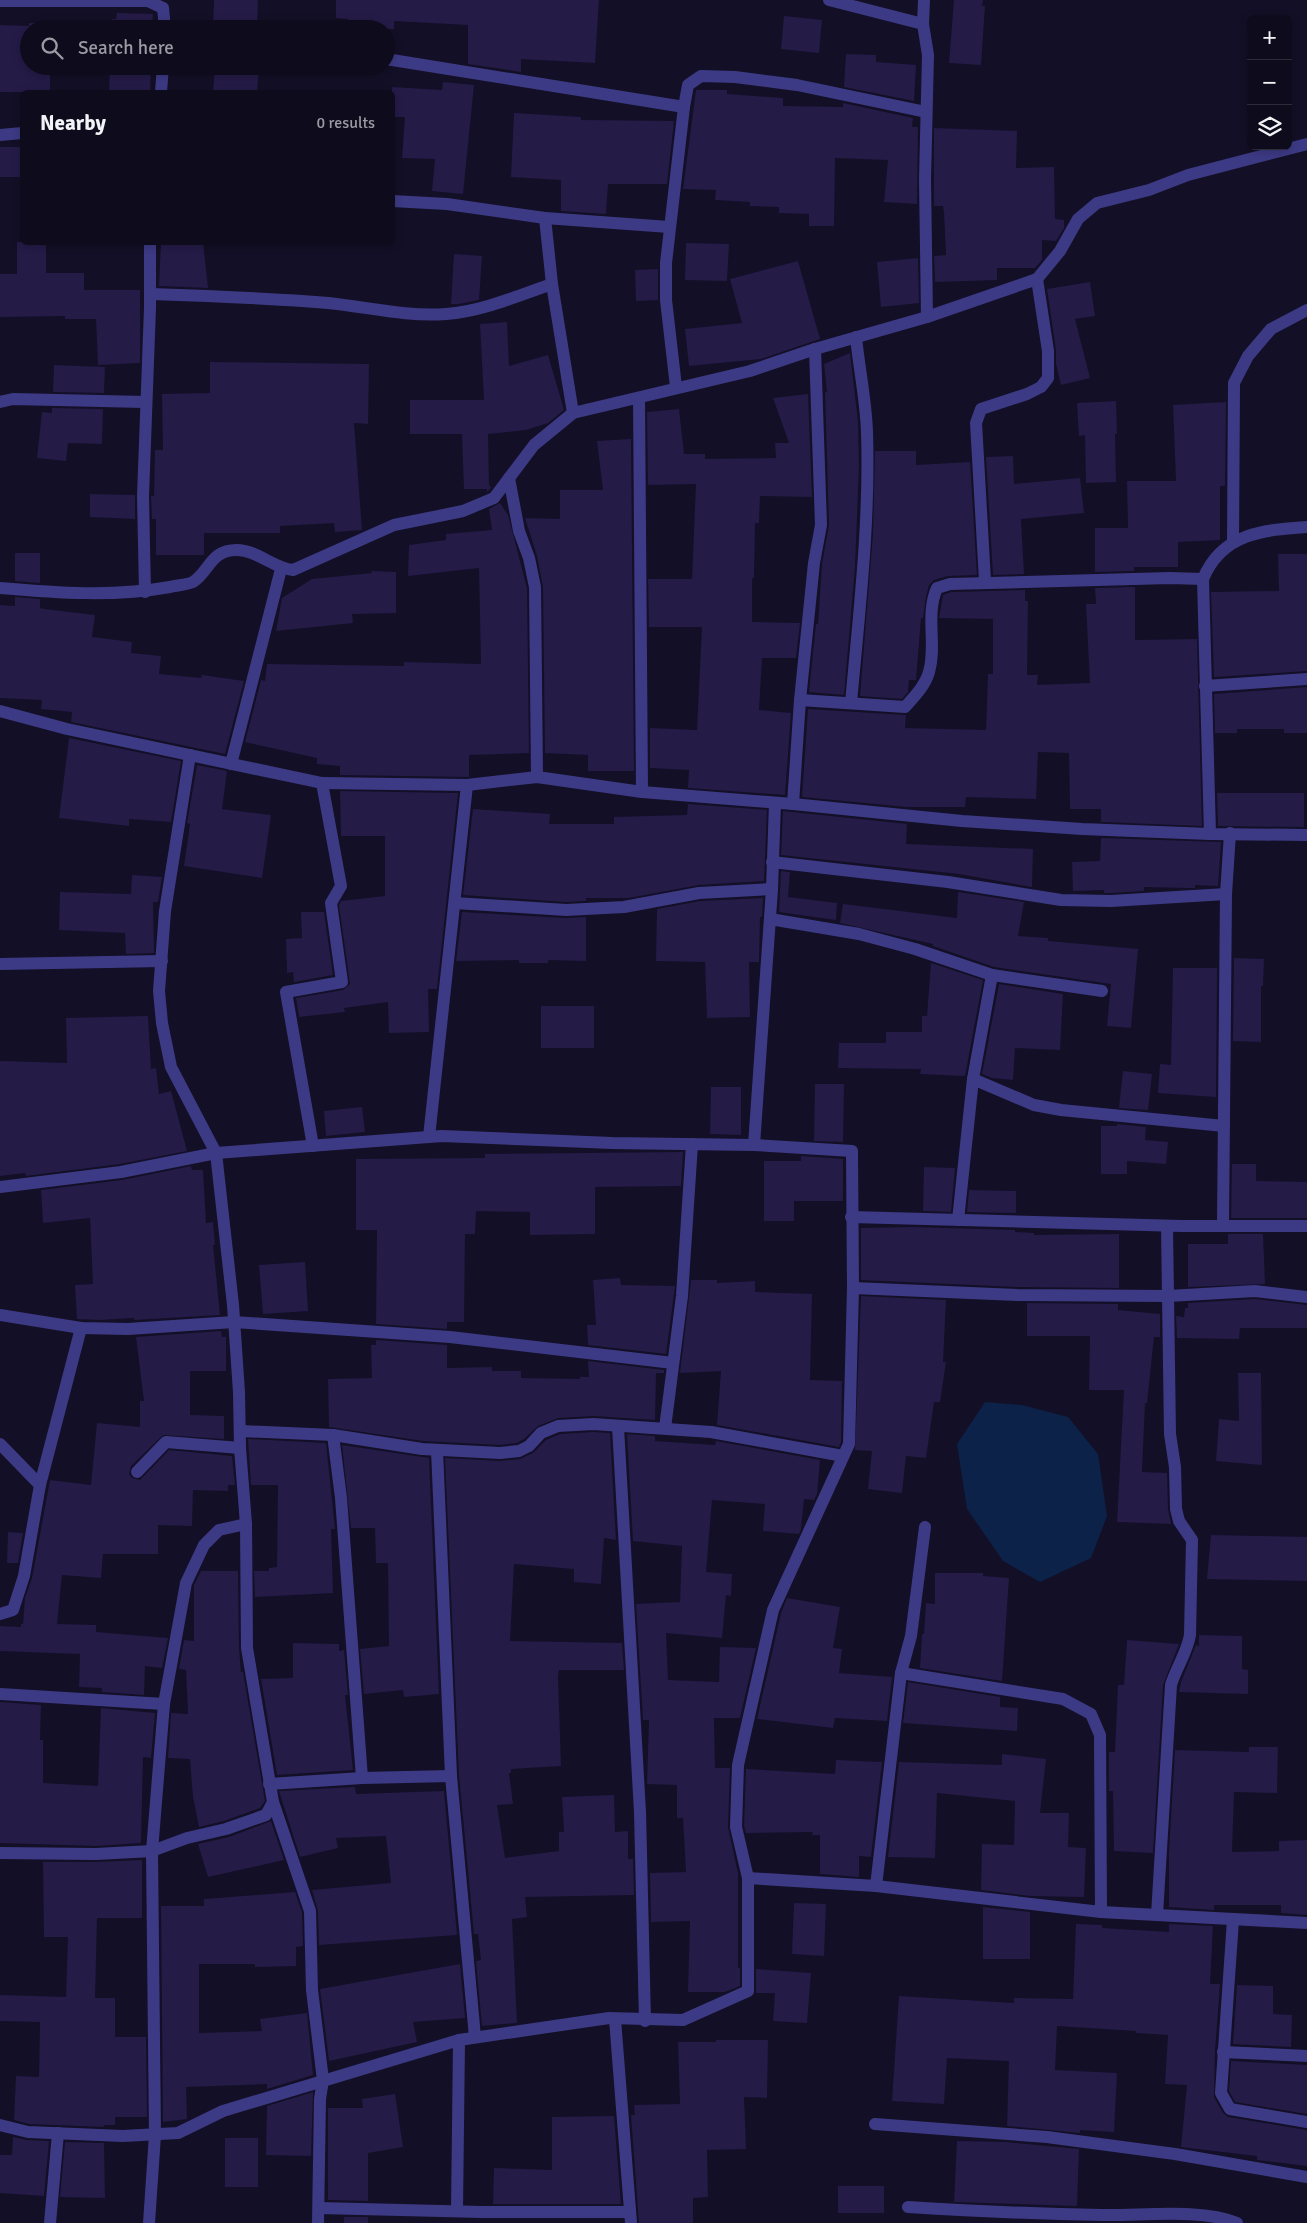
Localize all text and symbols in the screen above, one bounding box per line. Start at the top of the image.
map controls [1247,15,1292,150]
button: + [1247,15,1292,60]
search box [20,20,395,75]
icon: search [38,34,66,62]
text: Search here [78,36,174,60]
button: − [1247,60,1292,105]
button: layers [1247,105,1292,150]
text: Nearby [40,110,106,136]
text: 0 results [316,113,375,133]

